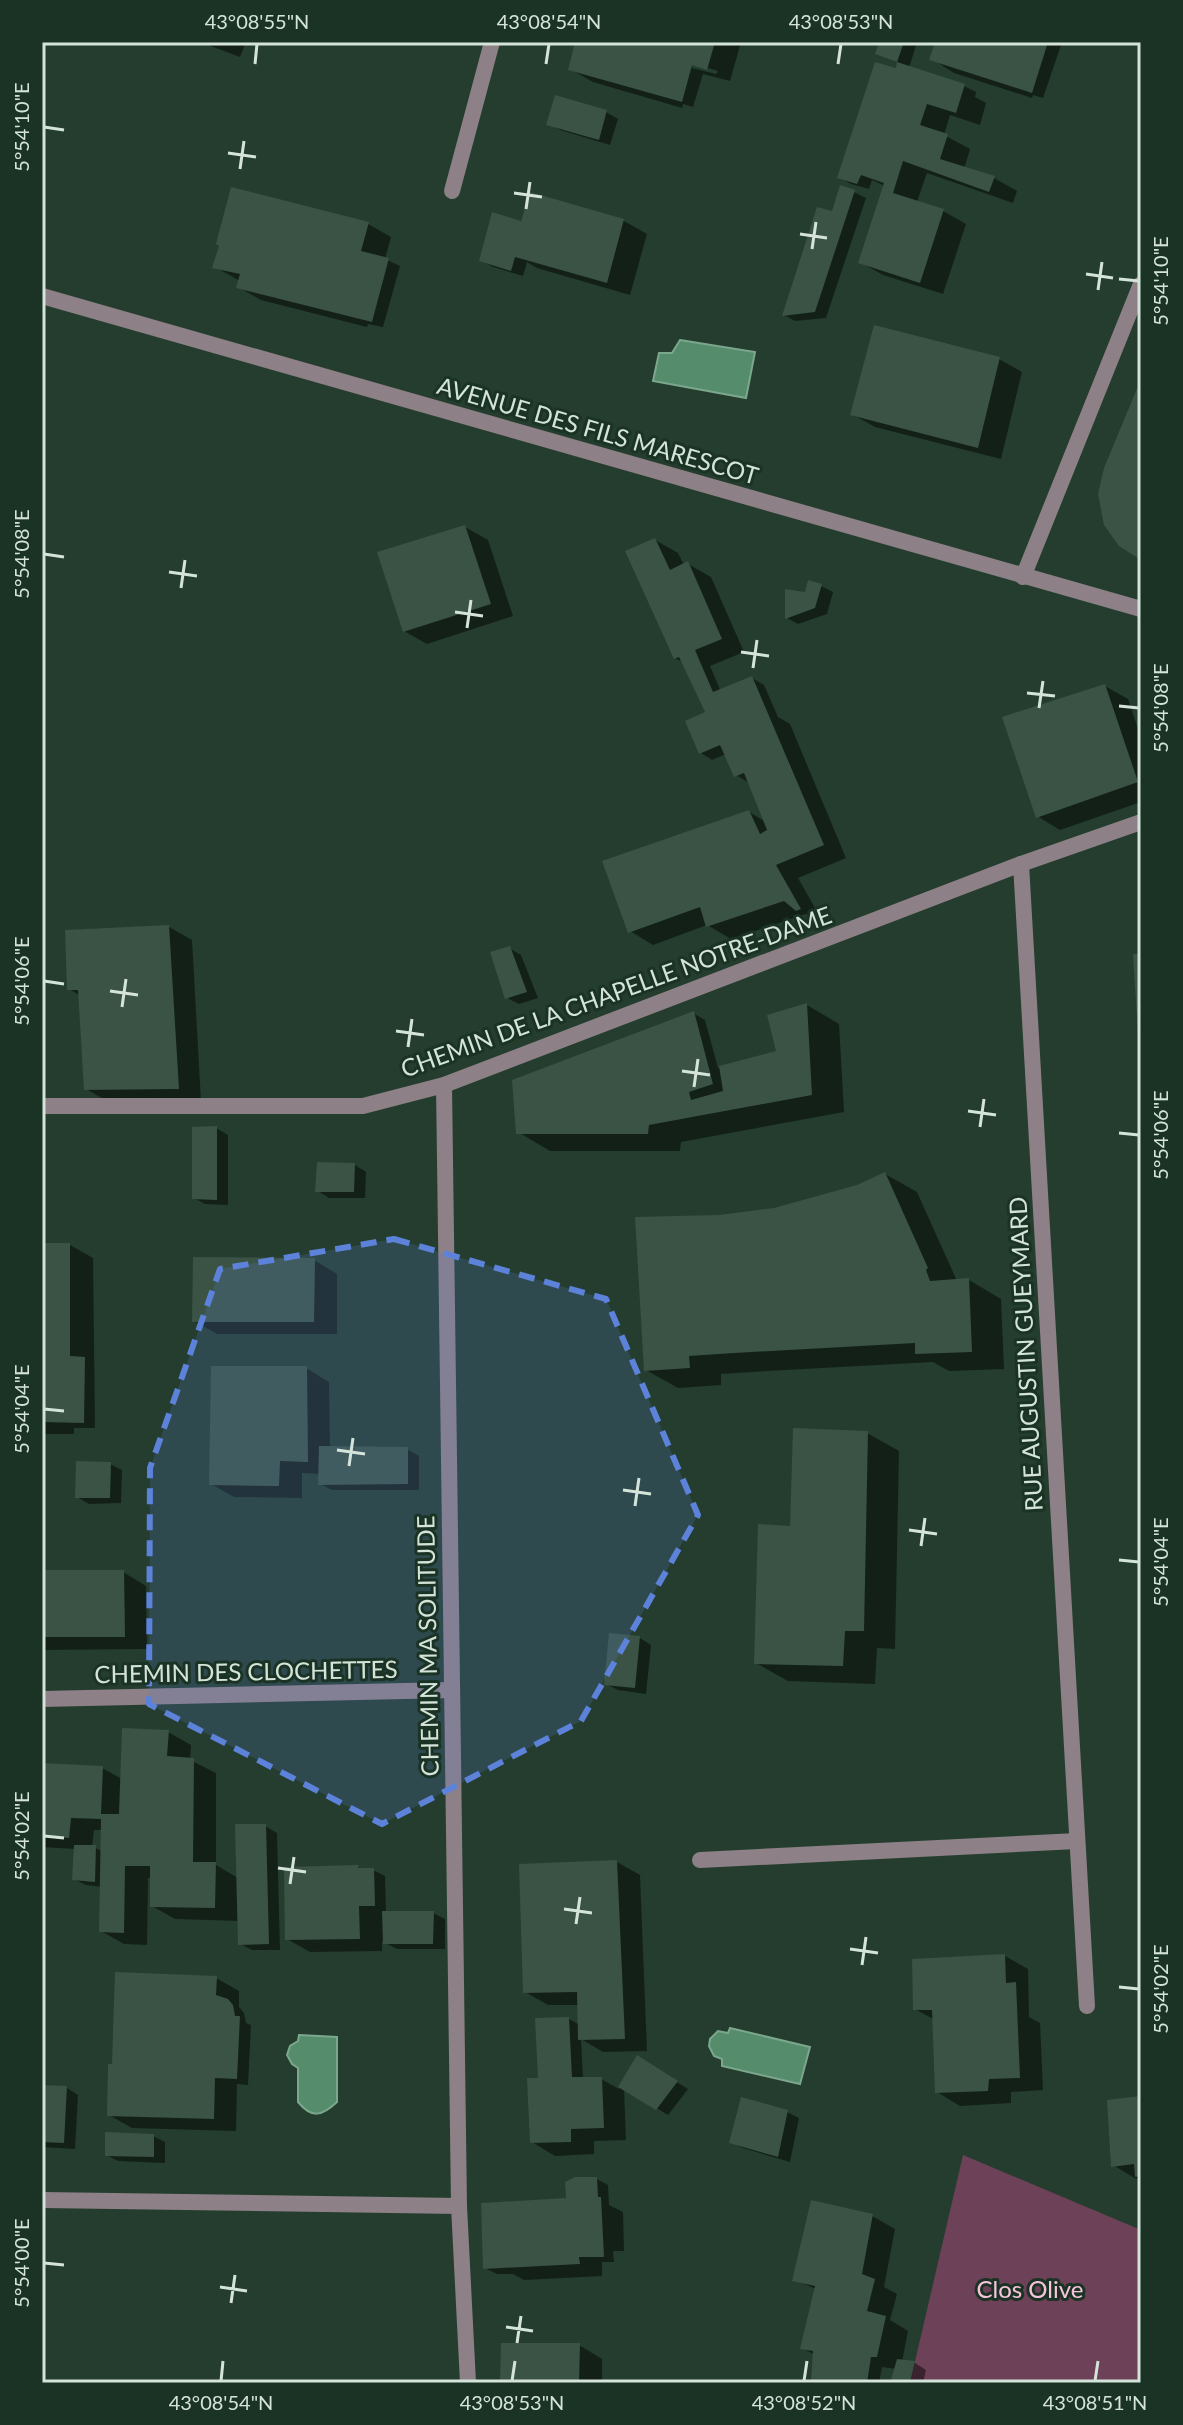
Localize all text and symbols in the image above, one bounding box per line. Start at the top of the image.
text: 43°08'55"N [205,9,309,33]
text: 43°08'54"N [497,9,601,33]
text: 43°08'53"N [789,9,893,33]
text: 5°54'10"E [9,82,33,172]
text: 5°54'10"E [1148,236,1172,326]
street label: AVENUE DES FILS MARESCOT [434,370,762,490]
text: 5°54'08"E [9,509,33,599]
text: 5°54'08"E [1148,663,1172,753]
street label: CHEMIN DE LA CHAPELLE NOTRE-DAME [397,899,835,1083]
text: 5°54'06"E [9,936,33,1026]
text: 5°54'06"E [1148,1090,1172,1180]
street label: RUE AUGUSTIN GUEYMARD [1002,1196,1048,1512]
text: 5°54'04"E [9,1364,33,1454]
street label: CHEMIN MA SOLITUDE [410,1515,444,1777]
text: 5°54'04"E [1148,1517,1172,1607]
street label: CHEMIN DES CLOCHETTES [94,1654,398,1688]
text: 5°54'02"E [9,1791,33,1881]
text: 5°54'02"E [1148,1944,1172,2034]
text: 5°54'00"E [9,2218,33,2308]
park label: Clos Olive [977,2274,1083,2303]
text: 43°08'54"N [169,2390,273,2414]
text: 43°08'53"N [460,2390,564,2414]
text: 43°08'52"N [752,2390,856,2414]
text: 43°08'51"N [1043,2390,1147,2414]

